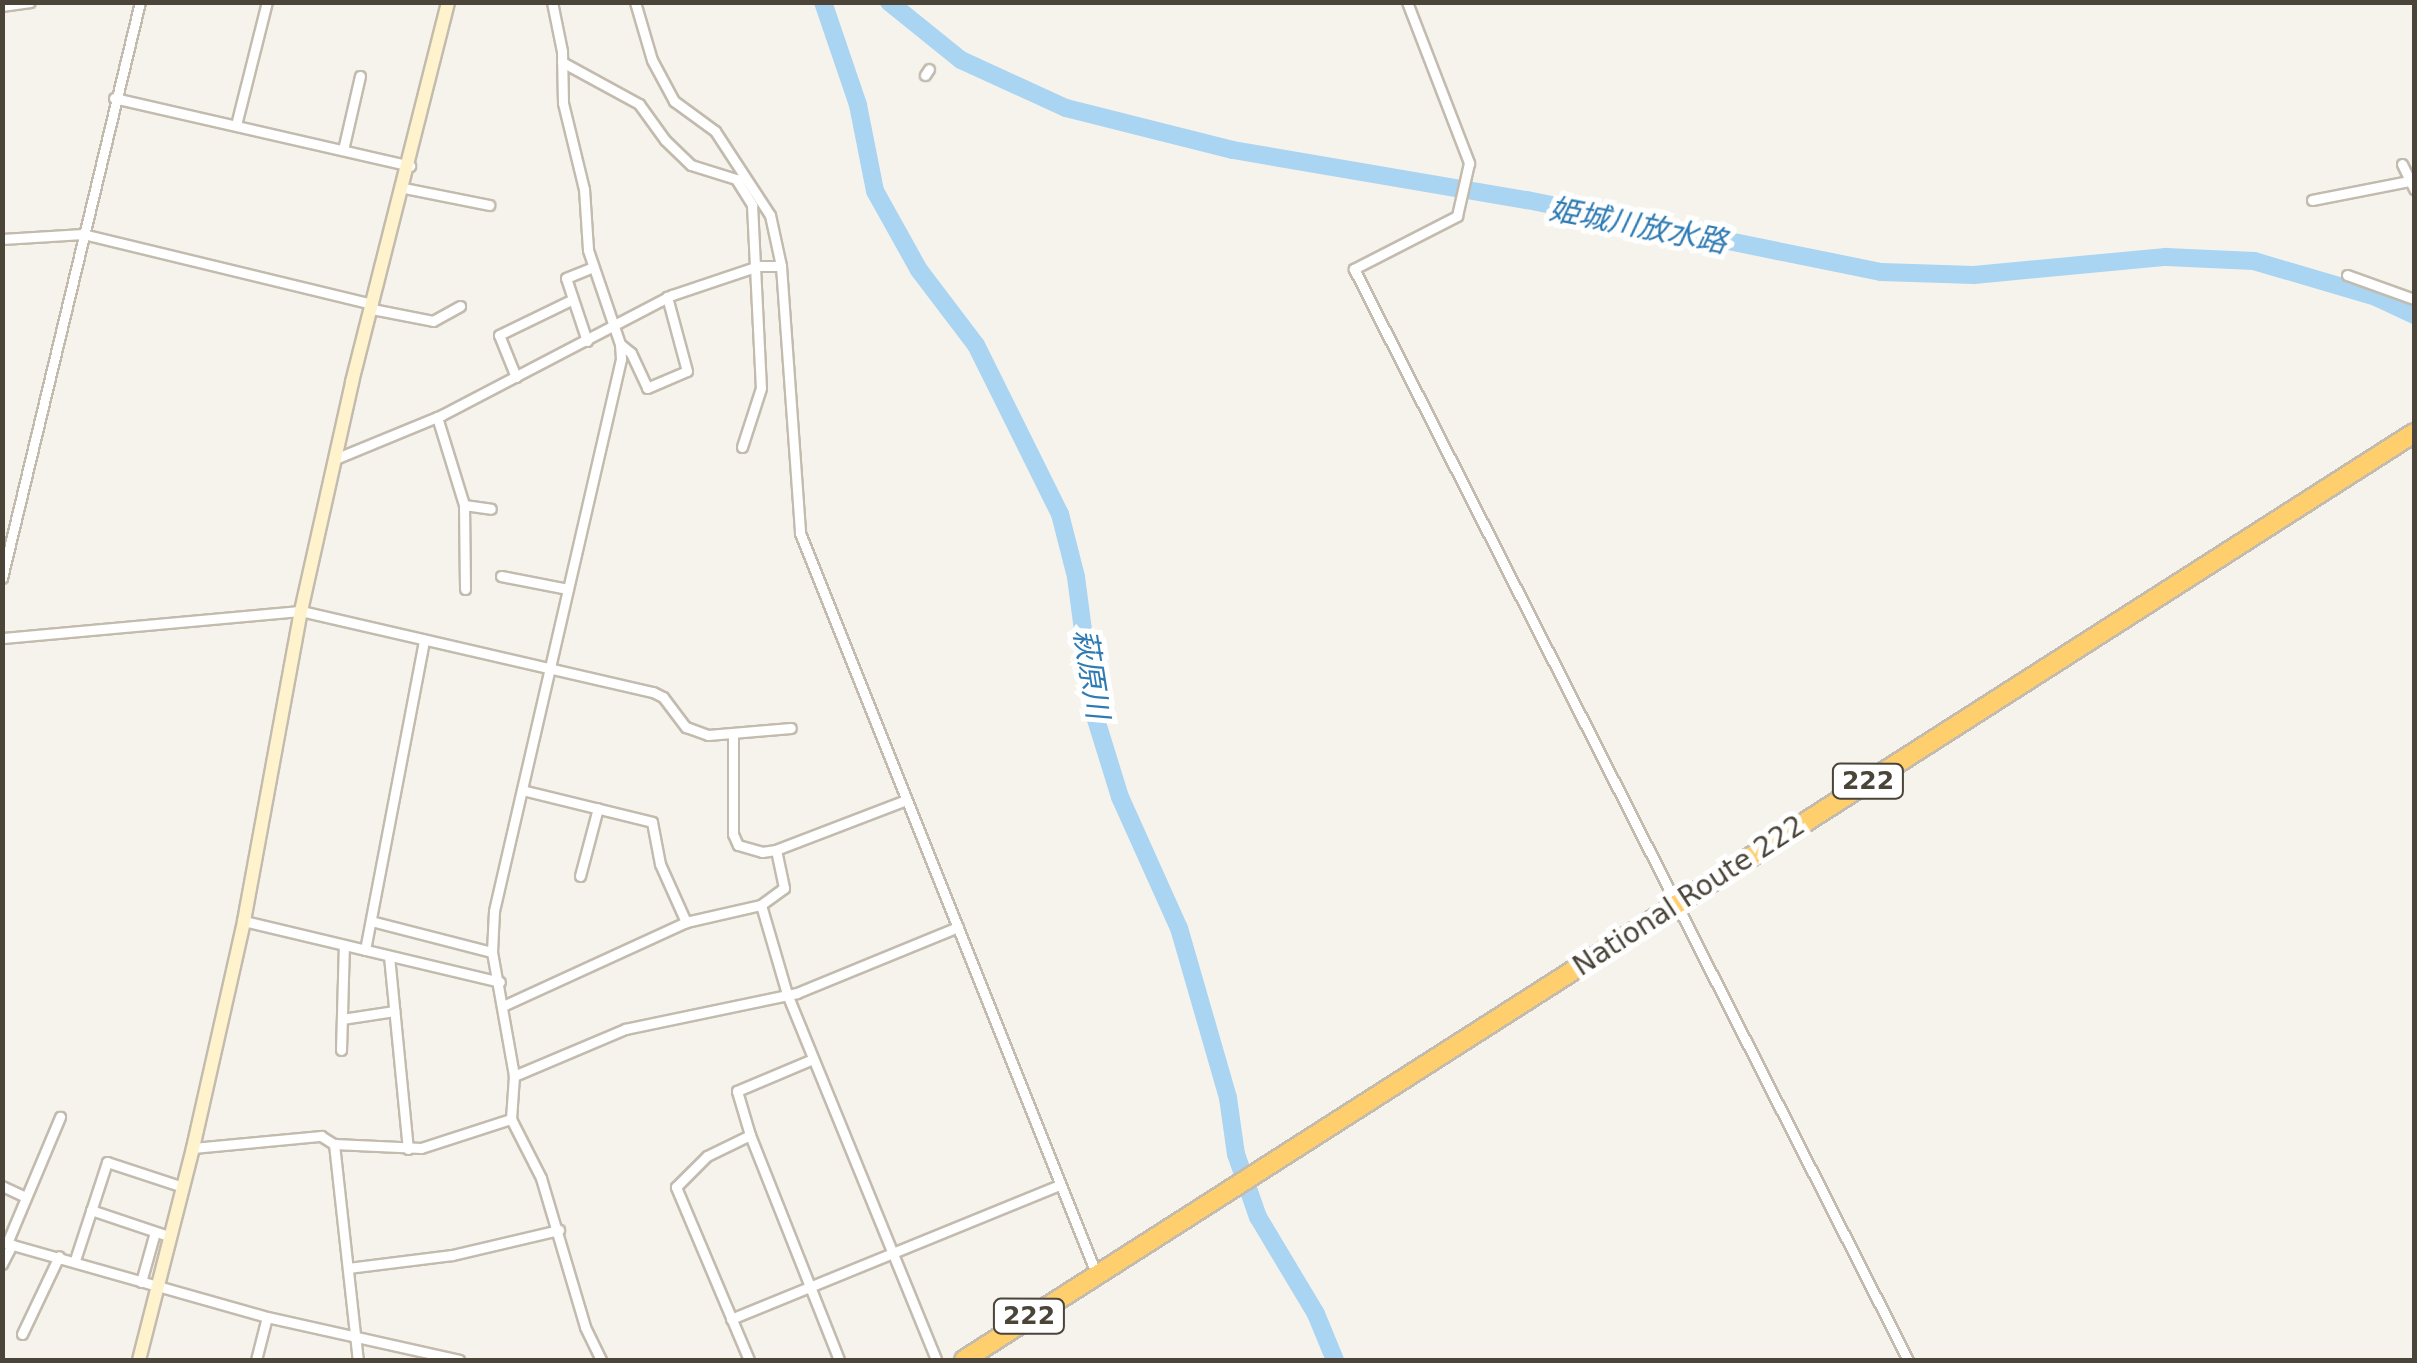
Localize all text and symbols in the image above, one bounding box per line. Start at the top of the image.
water label: 姫城川放水路 [1546,191,1730,261]
water label: 萩原川 [1066,627,1116,721]
road number: 222 [1830,761,1906,801]
street label: National Route 222 [1567,809,1811,983]
road number: 222 [992,1296,1066,1336]

